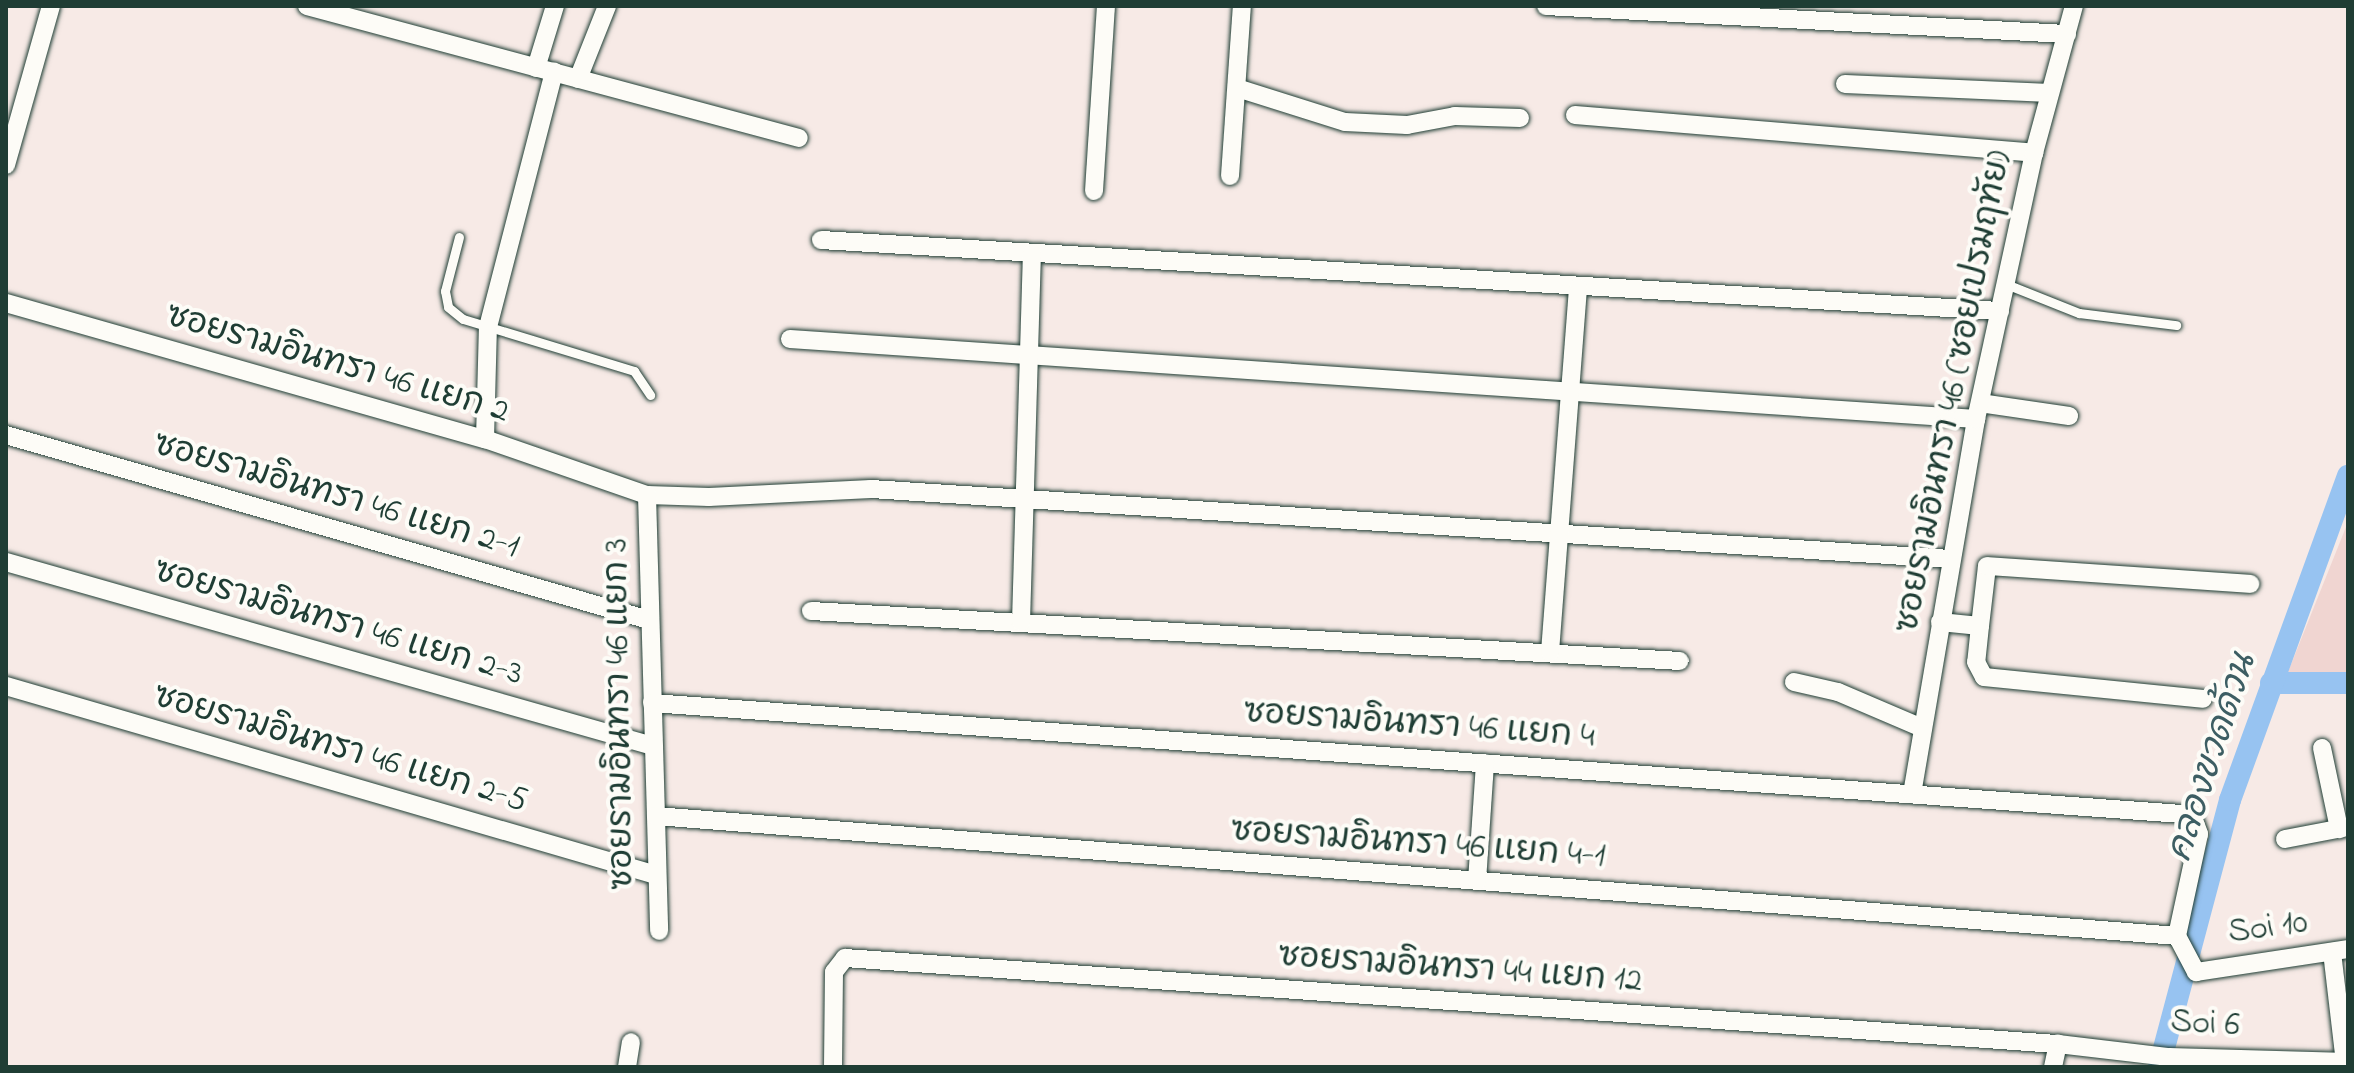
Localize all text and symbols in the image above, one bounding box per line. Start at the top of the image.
street label: ซอยรามอินทรา 46 (ซอยเปรมฤทัย) [1888,148,2022,636]
street label: ซอยรามอินทรา 46 แยก 2 [161,297,513,433]
street label: ซอยรามอินทรา 46 แยก 2-1 [149,425,523,569]
street label: ซอยรามอินทรา 46 แยก 3 [598,538,644,890]
street label: ซอยรามอินทรา 46 แยก 2-3 [149,552,527,696]
water label: คลองขวดด้วน [2159,649,2267,867]
street label: ซอยรามอินทรา 46 แยก 2-5 [148,677,532,823]
street label: ซอยรามอินทรา 46 แยก 4 [1242,693,1596,759]
street label: ซอยรามอินทรา 46 แยก 4-1 [1229,812,1607,878]
street label: Soi 10 [2226,903,2310,955]
street label: ซอยรามอินทรา 44 แยก 12 [1277,937,1643,1003]
street label: Soi 6 [2169,1003,2241,1047]

